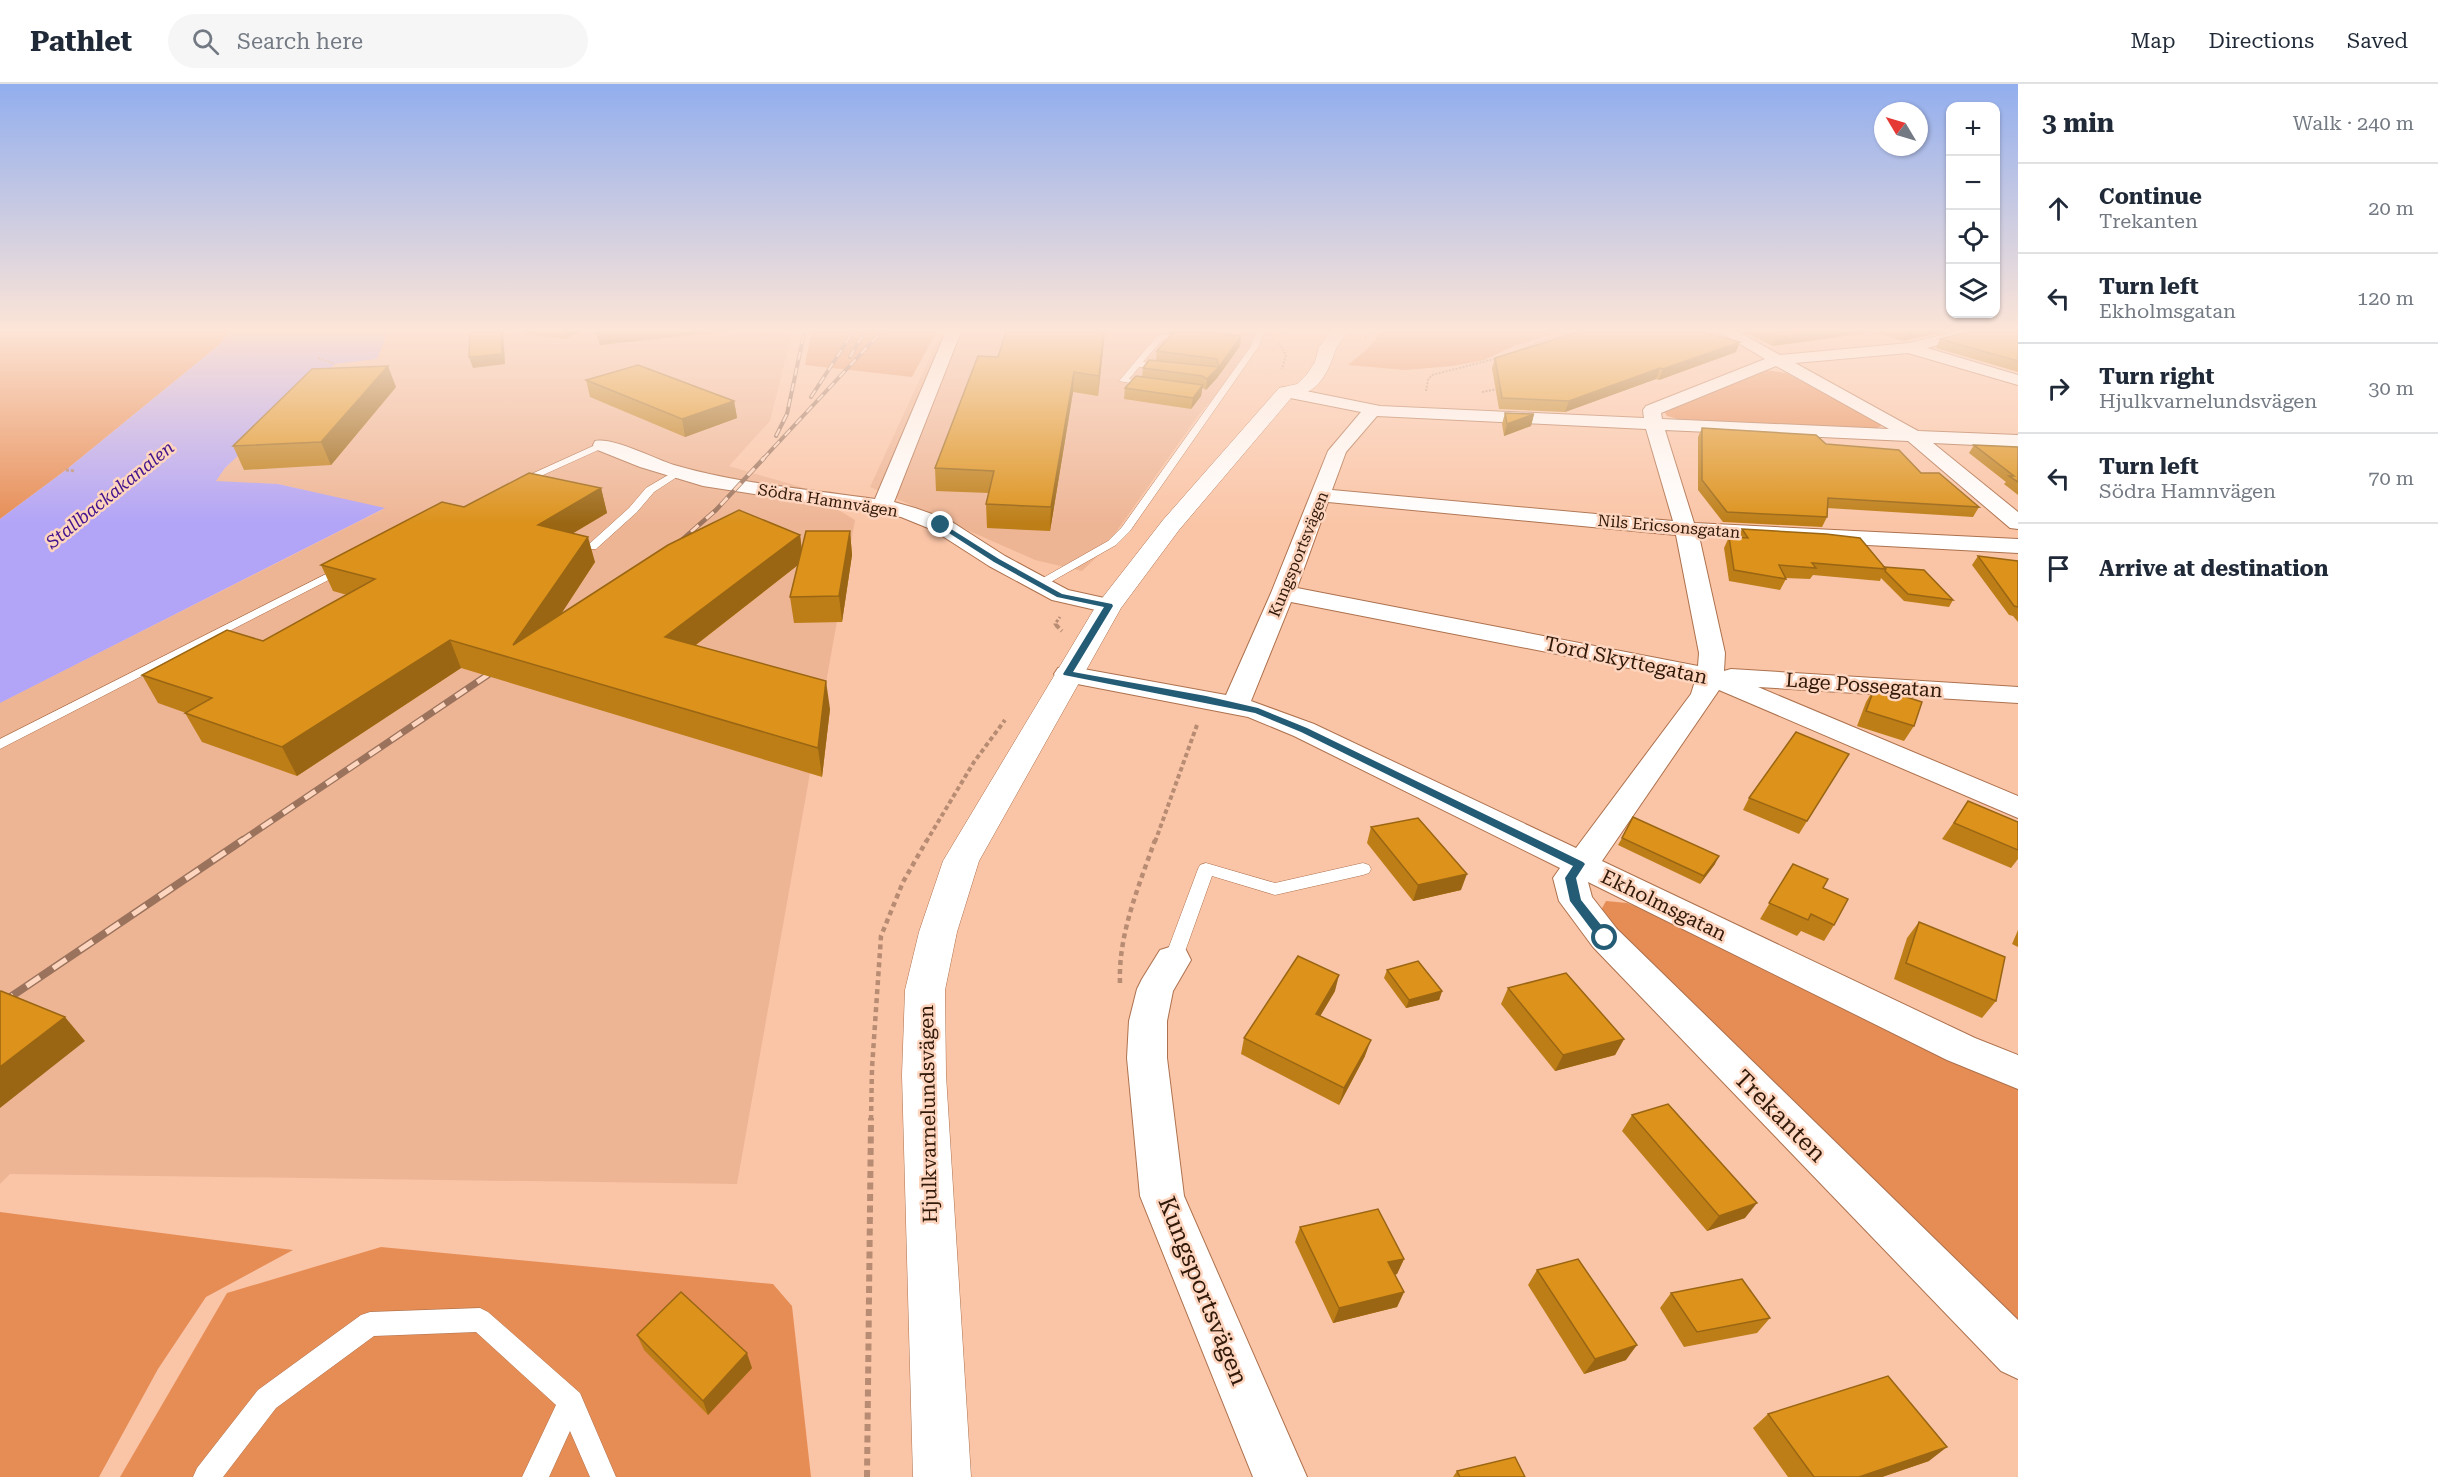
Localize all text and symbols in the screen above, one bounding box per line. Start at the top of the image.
search box [168,14,588,68]
text: Pathlet [30,25,132,58]
icon: search [189,25,222,58]
text: Search here [237,29,363,54]
text: Map [2131,29,2175,53]
text: Directions [2208,29,2314,53]
text: Saved [2347,29,2408,53]
north arrow [1874,102,1928,156]
map controls [1946,102,2000,318]
button: + [1946,102,2000,156]
text: 3 min [2042,108,2114,138]
text: Walk · 240 m [2293,111,2414,135]
button: − [1946,156,2000,210]
text: Continue [2099,184,2202,209]
icon: ahead [2042,192,2075,225]
text: 20 m [2368,196,2414,220]
text: Trekanten [2099,209,2198,233]
button: locate [1946,210,2000,264]
button: layers [1946,264,2000,318]
text: Turn left [2099,274,2199,299]
icon: left [2042,282,2075,315]
text: 120 m [2357,286,2414,310]
text: Ekholmsgatan [2099,299,2236,323]
text: Turn right [2099,364,2214,389]
icon: right [2042,372,2075,405]
text: 30 m [2368,376,2414,400]
text: Hjulkvarnelundsvägen [2099,389,2317,413]
water label: Stallbackakanalen [41,437,178,553]
text: Turn left [2099,454,2199,479]
icon: left [2042,462,2075,495]
text: 70 m [2368,466,2414,490]
text: Södra Hamnvägen [2099,479,2276,503]
street label: Södra Hamnvägen [757,480,899,521]
street label: Kungsportsvägen [1265,489,1332,620]
route end [927,511,953,537]
street label: Nils Ericsonsgatan [1597,511,1741,542]
icon: arrive [2042,552,2075,585]
text: Arrive at destination [2099,556,2328,581]
street label: Tord Skyttegatan [1542,631,1710,689]
street label: Lage Possegatan [1785,668,1943,702]
street label: Ekholmsgatan [1597,864,1731,946]
route start [1591,924,1617,950]
street label: Hjulkvarnelundsvägen [914,1005,942,1223]
street label: Trekanten [1728,1064,1832,1168]
street label: Kungsportsvägen [1152,1193,1254,1389]

